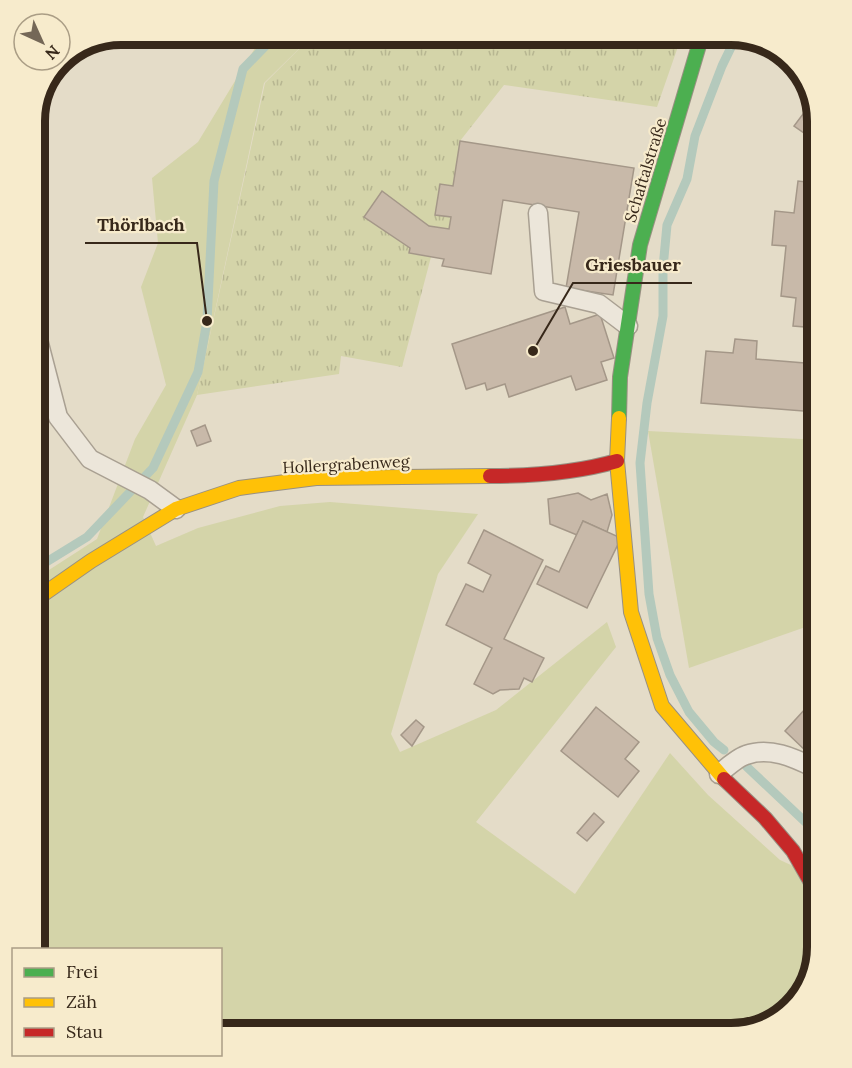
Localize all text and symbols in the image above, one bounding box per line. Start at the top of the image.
north arrow [12,12,72,72]
text: N [41,41,64,64]
street label: Schaftalstraße [620,115,670,225]
callout: Thörlbach [85,207,197,243]
text: Thörlbach [97,213,185,236]
callout: Griesbauer [573,247,692,283]
text: Griesbauer [585,253,681,276]
street label: Hollergrabenweg [282,451,411,477]
legend [12,948,222,1056]
text: Frei [66,960,98,983]
text: Zäh [66,990,97,1013]
text: Stau [66,1020,103,1043]

